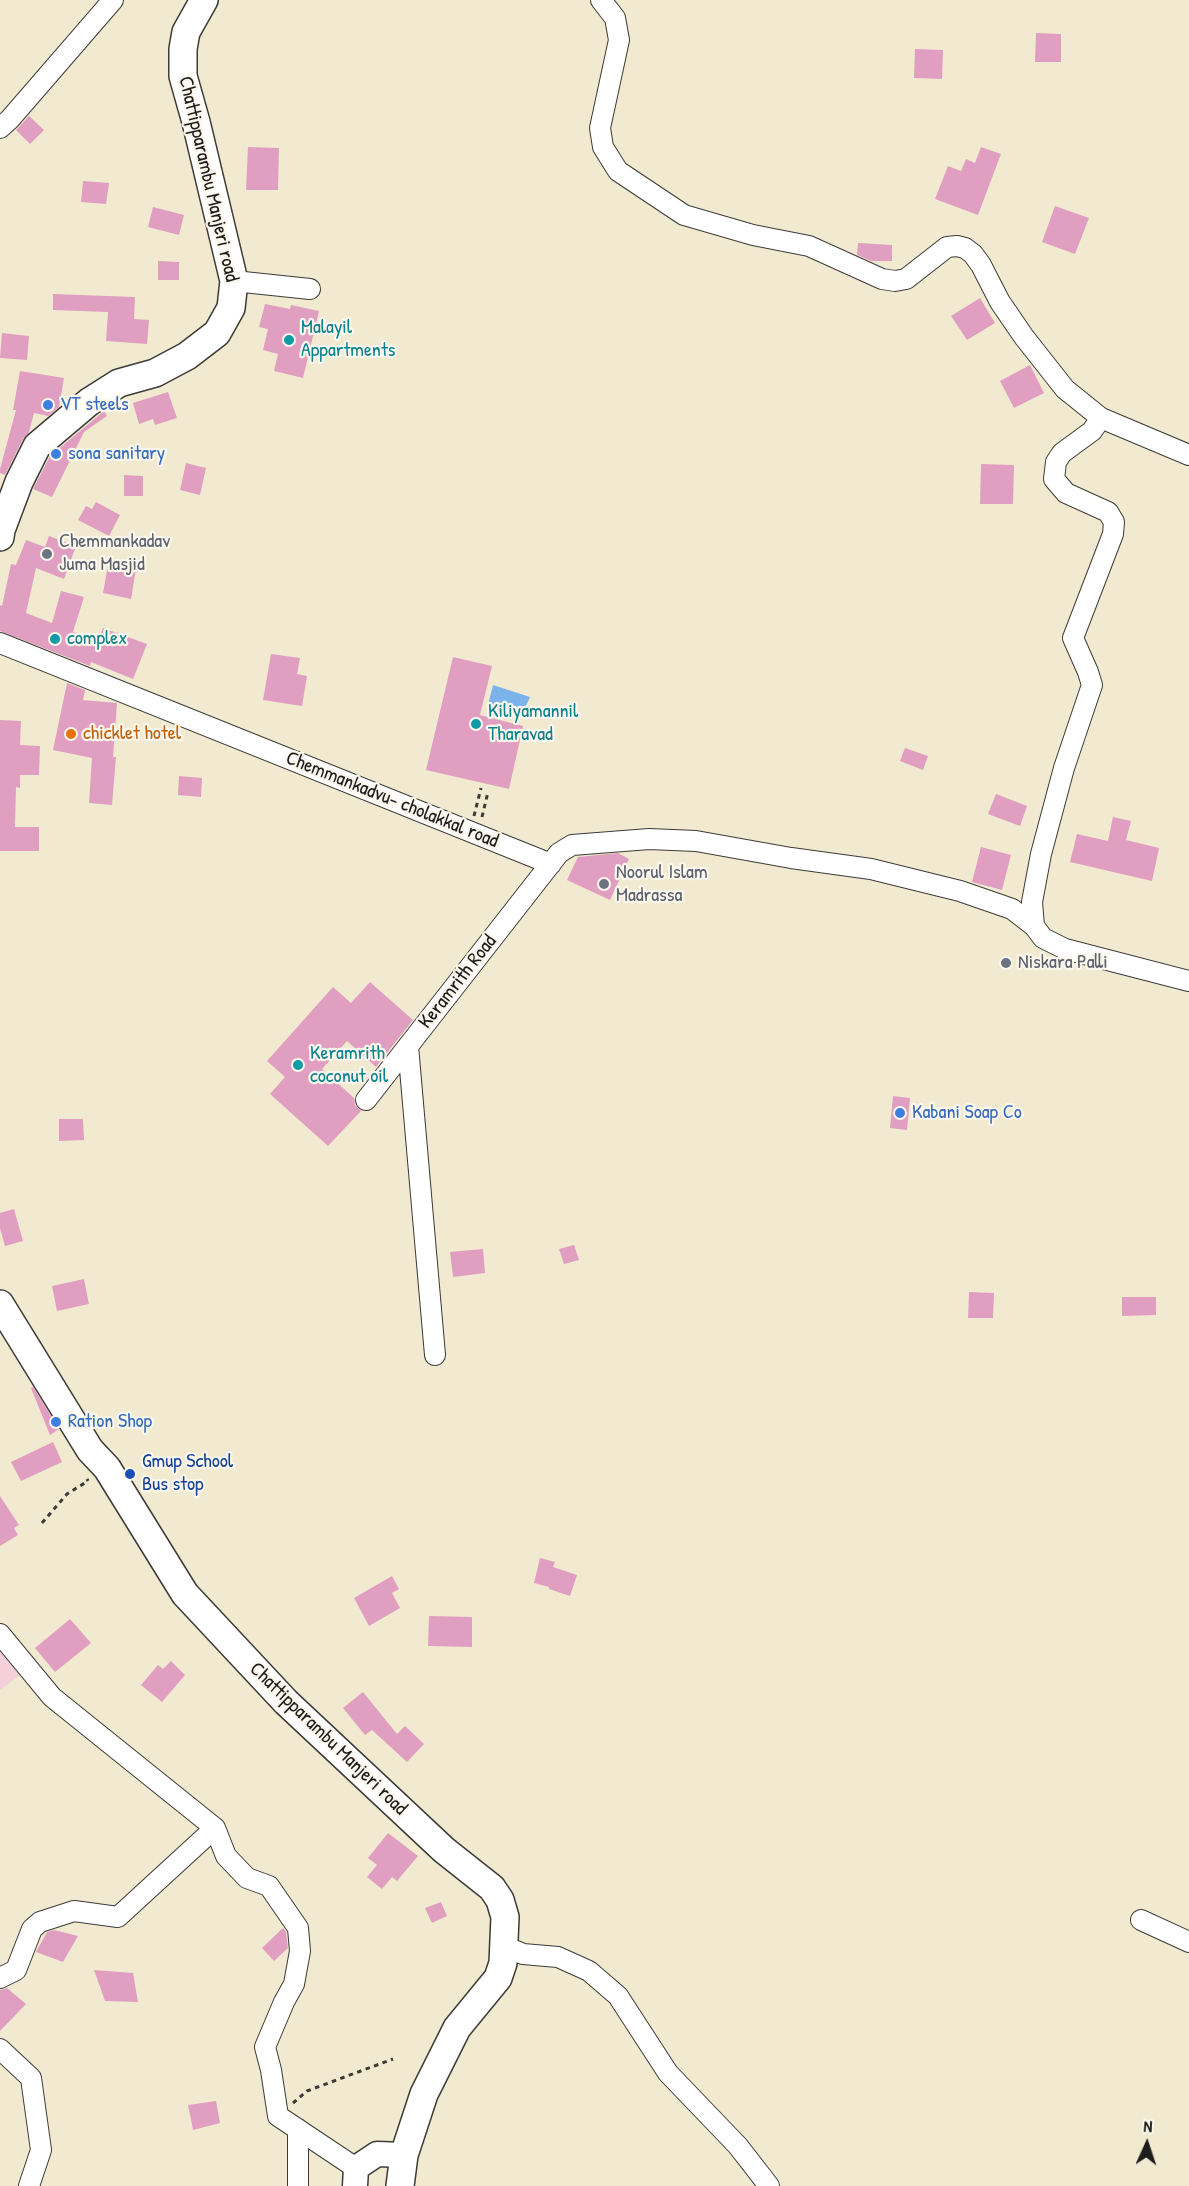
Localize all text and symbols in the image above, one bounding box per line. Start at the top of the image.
street label: Chattipparambu Manjeri road [173,74,243,284]
place label: Malayil Appartments [301,316,395,363]
marker: Malayil Appartments [282,333,296,347]
place label: VT steels [60,393,129,417]
marker: VT steels [41,398,55,412]
place label: sona sanitary [68,442,165,466]
marker: sona sanitary [49,447,63,461]
place label: Chemmankadav Juma Masjid [59,530,170,577]
marker: Chemmankadav Juma Masjid [40,547,54,561]
place label: complex [67,627,127,651]
marker: complex [48,632,62,646]
place label: Kiliyamannil Tharavad [488,700,578,747]
marker: Kiliyamannil Tharavad [469,717,483,731]
place label: chicklet hotel [83,722,181,746]
marker: chicklet hotel [64,727,78,741]
street label: Chemmankadvu- cholakkal road [282,746,502,854]
place label: Noorul Islam Madrassa [616,861,708,908]
marker: Noorul Islam Madrassa [597,877,611,891]
street label: Keramrith Road [414,930,502,1034]
place label: Niskara Palli [1018,951,1108,975]
marker: Niskara Palli [999,956,1013,970]
place label: Keramrith coconut oil [310,1042,388,1089]
marker: Keramrith coconut oil [291,1058,305,1072]
place label: Kabani Soap Co [912,1101,1022,1125]
marker: Kabani Soap Co [893,1106,907,1120]
place label: Ration Shop [68,1410,152,1434]
marker: Ration Shop [49,1415,63,1429]
place label: Gmup School Bus stop [142,1450,233,1497]
marker: Gmup School Bus stop [123,1467,137,1481]
street label: Chattipparambu Manjeri road [244,1657,412,1821]
north arrow [1117,2114,1177,2174]
text: N [1143,2115,1153,2137]

